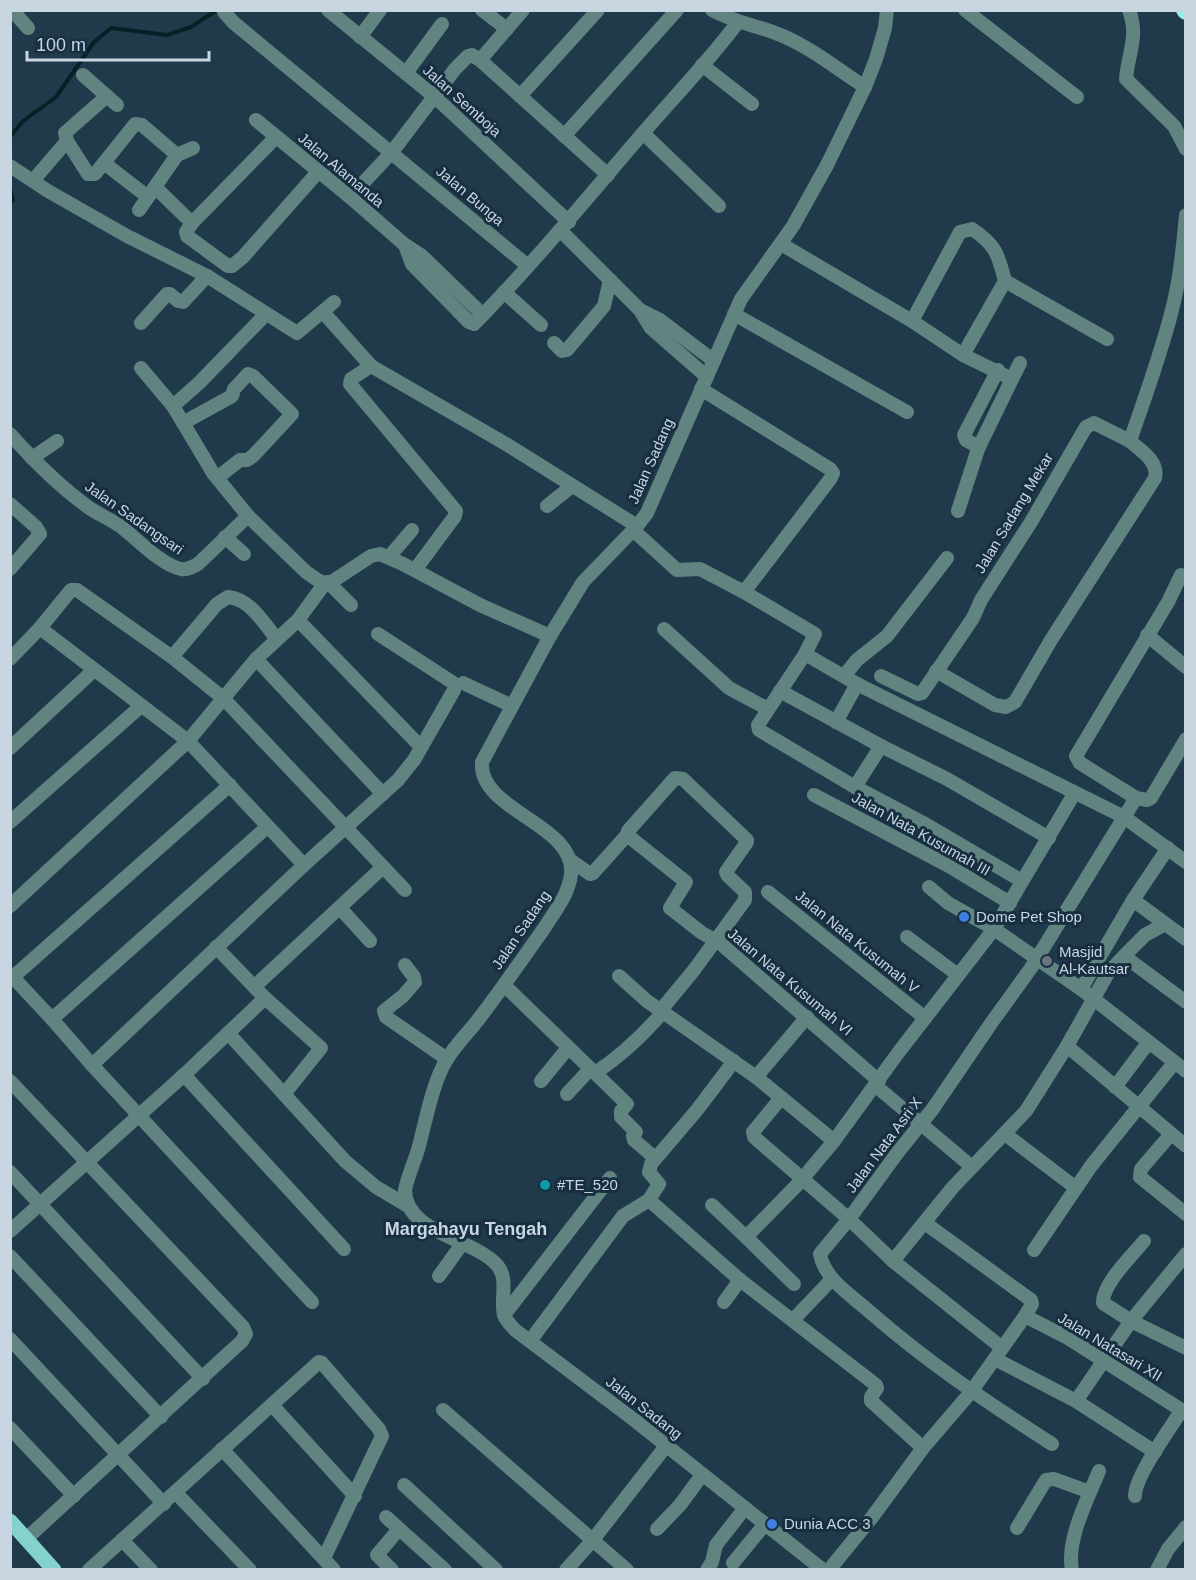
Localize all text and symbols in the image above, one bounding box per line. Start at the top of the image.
scale bar [27,24,208,62]
text: 100 m [36,35,86,55]
street label: Jalan Semboja [420,61,505,141]
street label: Jalan Alamanda [295,129,388,211]
street label: Jalan Bunga [433,162,508,229]
street label: Jalan Sadang [624,415,677,506]
street label: Jalan Sadang Mekar [971,449,1056,576]
street label: Jalan Sadangsari [82,477,187,558]
street label: Jalan Nata Kusumah III [849,788,994,879]
street label: Jalan Sadang [488,887,553,973]
street label: Jalan Nata Kusumah V [792,887,922,996]
place label: Dome Pet Shop [976,908,1082,925]
marker: Dome Pet Shop [957,910,971,924]
street label: Jalan Nata Kusumah VI [724,924,856,1039]
place label: Masjid Al-Kautsar [1059,943,1129,977]
marker: Masjid Al-Kautsar [1040,954,1054,968]
street label: Jalan Nata Asri X [842,1094,925,1196]
place label: #TE_520 [557,1176,618,1193]
marker: #TE_520 [538,1178,552,1192]
district label: Margahayu Tengah [385,1219,547,1239]
street label: Jalan Natasari XII [1055,1309,1165,1384]
street label: Jalan Sadang [603,1373,686,1443]
place label: Dunia ACC 3 [784,1515,871,1532]
marker: Dunia ACC 3 [765,1517,779,1531]

